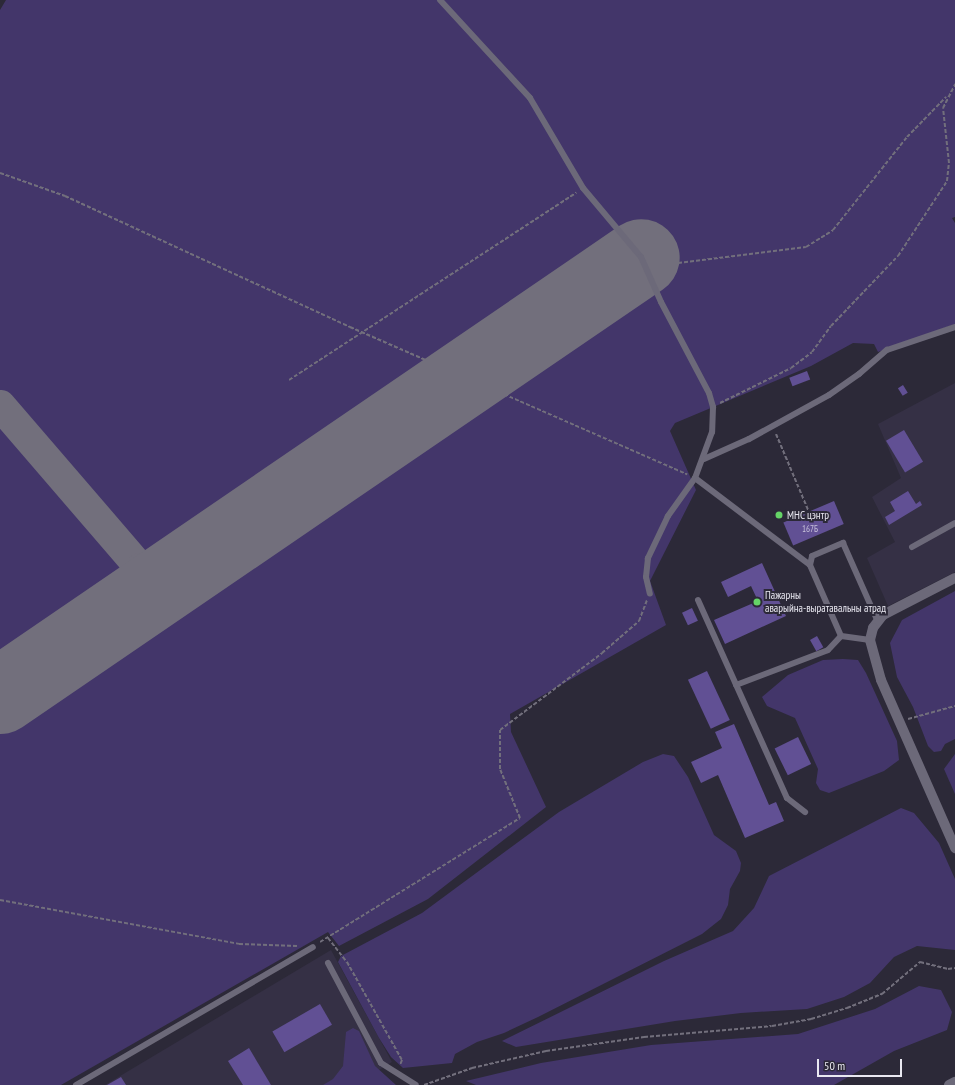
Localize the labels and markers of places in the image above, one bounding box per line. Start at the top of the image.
place label: МНС цэнтр [787,508,829,522]
marker: МНС цэнтр [774,510,784,520]
place label: Пажарны аварыйна-выратавальны атрад [765,589,886,615]
marker: Пажарны аварыйна-выратавальны атрад [752,597,762,607]

